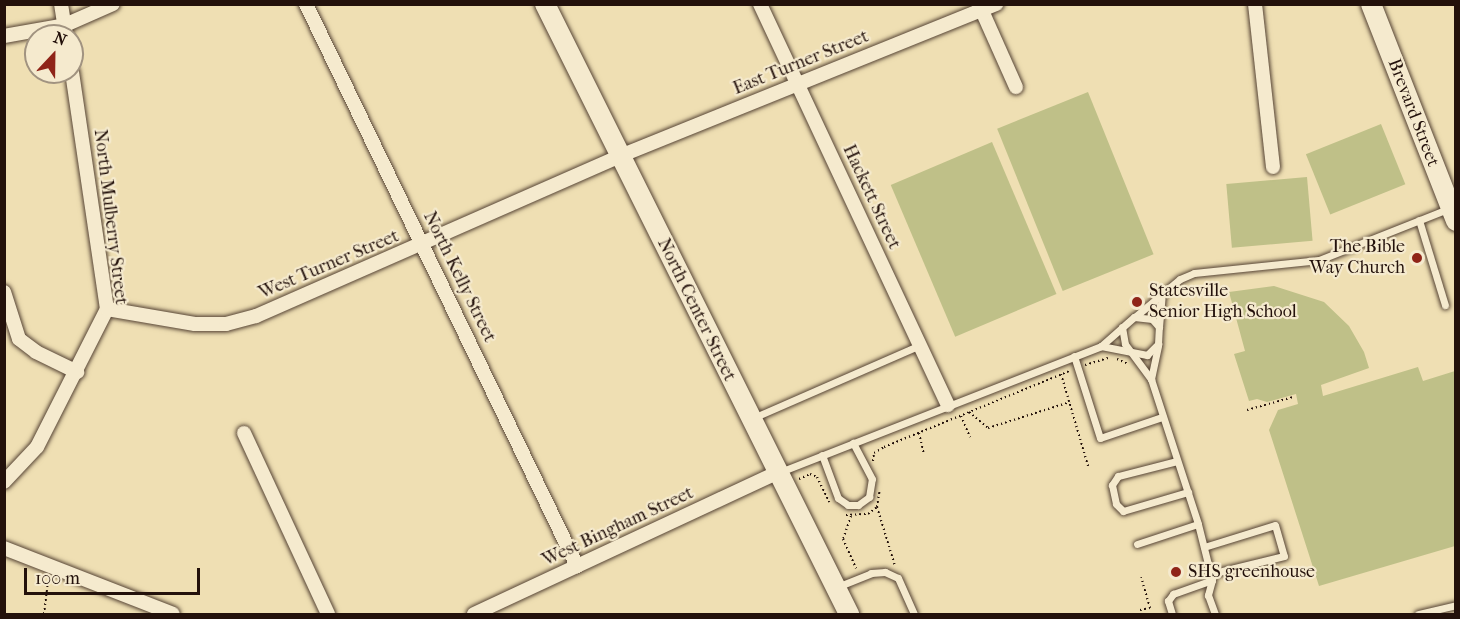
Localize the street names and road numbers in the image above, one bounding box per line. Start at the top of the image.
street label: East Turner Street [730,26,872,100]
street label: Brevard Street [1383,56,1443,170]
street label: North Mulberry Street [89,128,131,306]
street label: Hackett Street [837,141,905,253]
street label: North Kelly Street [418,208,500,346]
street label: West Turner Street [256,226,402,304]
street label: North Center Street [652,235,740,385]
street label: West Bingham Street [539,483,697,571]

